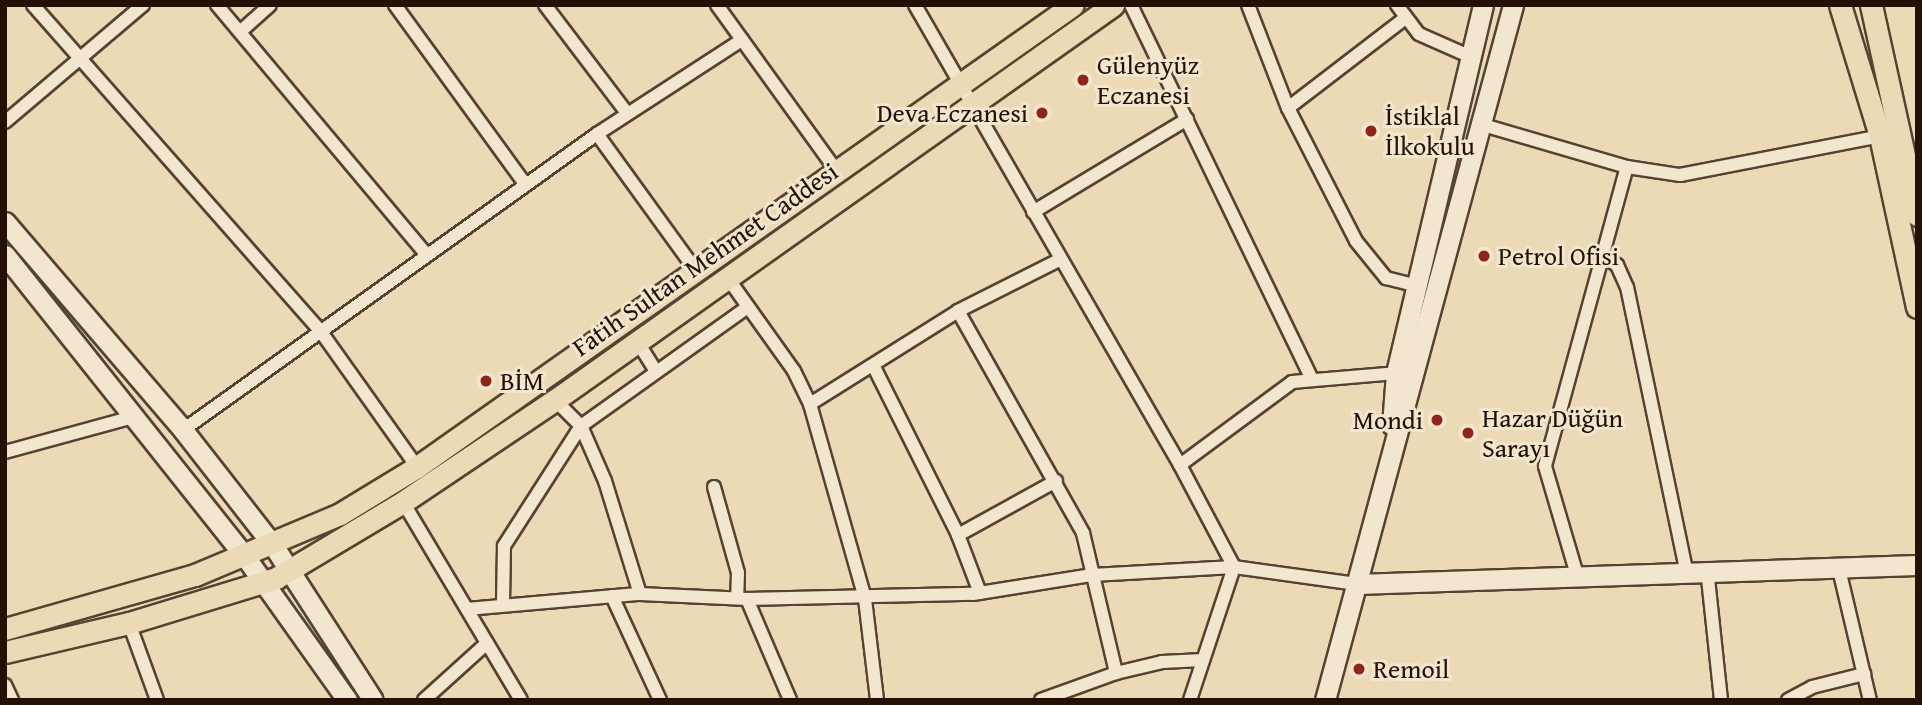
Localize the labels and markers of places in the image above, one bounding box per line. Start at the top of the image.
place label: Gülenyüz Eczanesi [1097,49,1199,110]
marker: Gülenyüz Eczanesi [1075,72,1091,88]
place label: Deva Eczanesi [877,97,1028,129]
place label: İstiklal İlkokulu [1385,100,1475,162]
marker: Deva Eczanesi [1034,105,1050,121]
marker: İstiklal İlkokulu [1363,123,1379,139]
place label: Petrol Ofisi [1498,240,1619,272]
marker: Petrol Ofisi [1476,248,1492,264]
place label: BİM [500,365,544,397]
marker: BİM [478,373,494,389]
place label: Hazar Düğün Sarayı [1482,402,1623,464]
place label: Mondi [1353,404,1423,436]
marker: Mondi [1429,412,1445,428]
marker: Hazar Düğün Sarayı [1460,425,1476,441]
place label: Remoil [1373,653,1449,685]
marker: Remoil [1351,661,1367,677]

